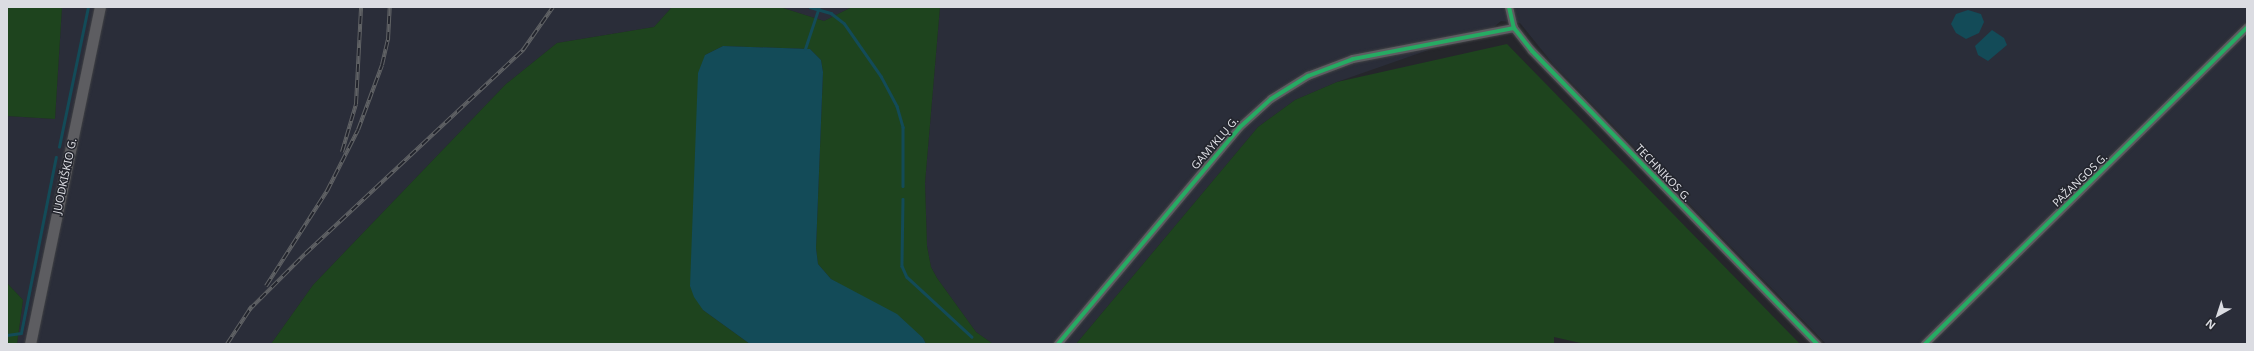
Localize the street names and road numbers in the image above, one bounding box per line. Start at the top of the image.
street label: GAMYKLŲ G. [1189,114,1241,172]
street label: JUODKIŠKIO G. [51,137,79,215]
street label: TECHNIKOS G. [1632,142,1694,204]
street label: PAŽANGOS G. [2050,150,2110,210]

